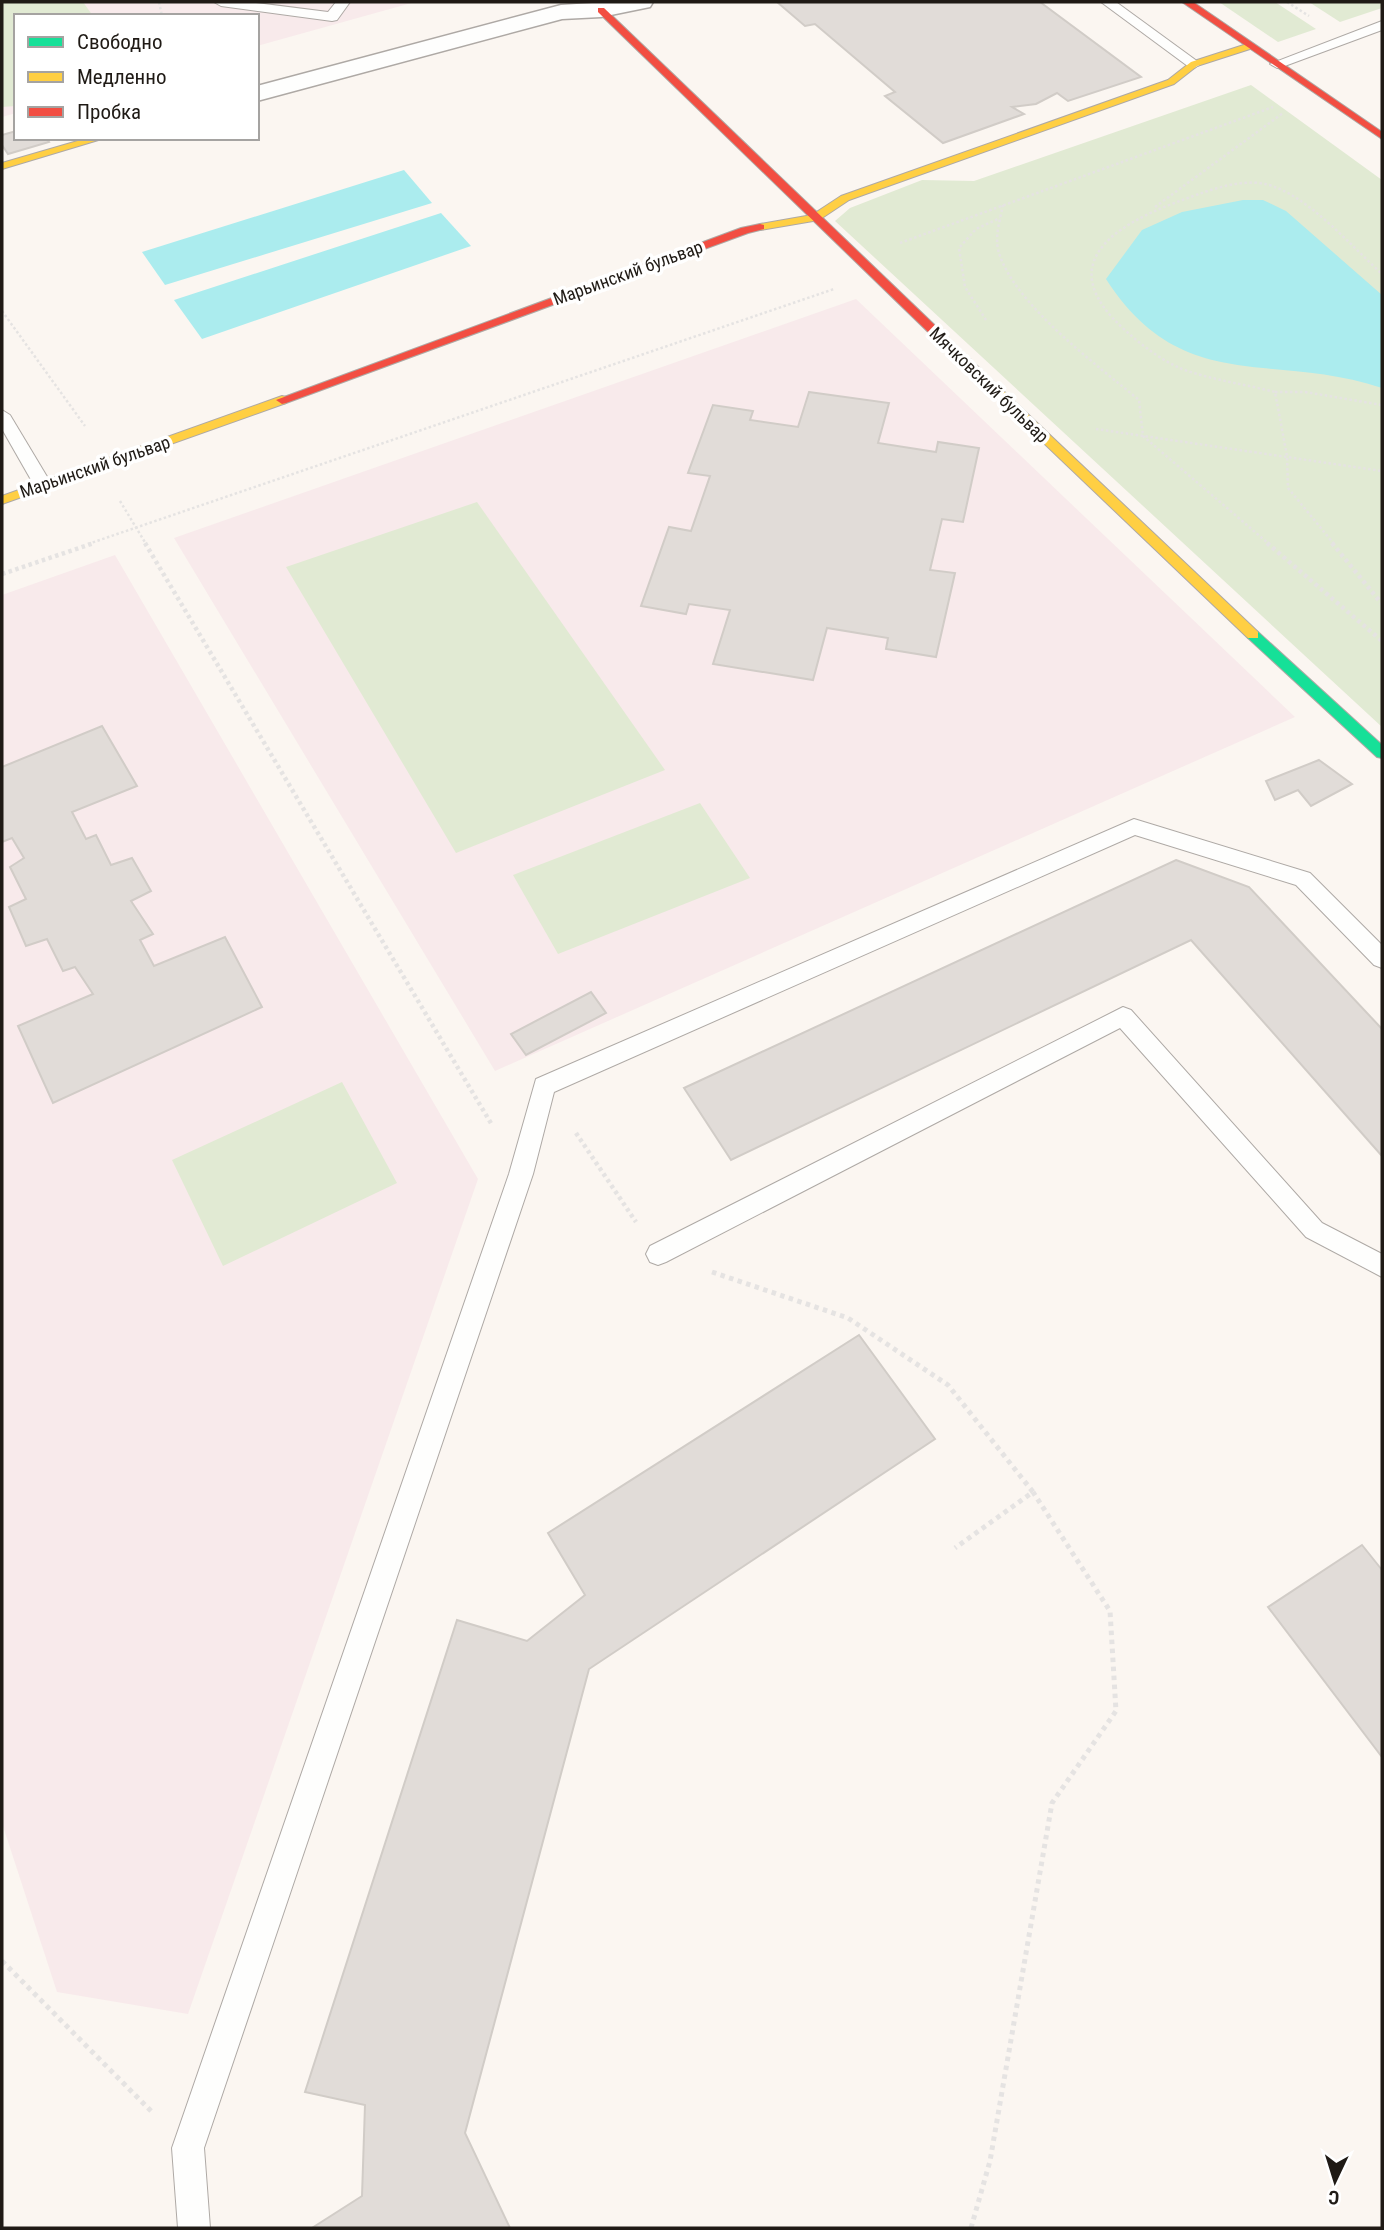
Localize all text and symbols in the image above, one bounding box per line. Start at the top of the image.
legend [14,14,259,140]
text: Свободно [77,30,163,54]
text: Медленно [77,65,166,89]
text: Пробка [77,100,141,124]
street label: Марьинский бульвар [550,236,706,309]
street label: Мячковский бульвар [926,323,1053,447]
street label: Марьинский бульвар [17,431,173,502]
north arrow [1300,2146,1370,2216]
text: С [1327,2186,1340,2209]

